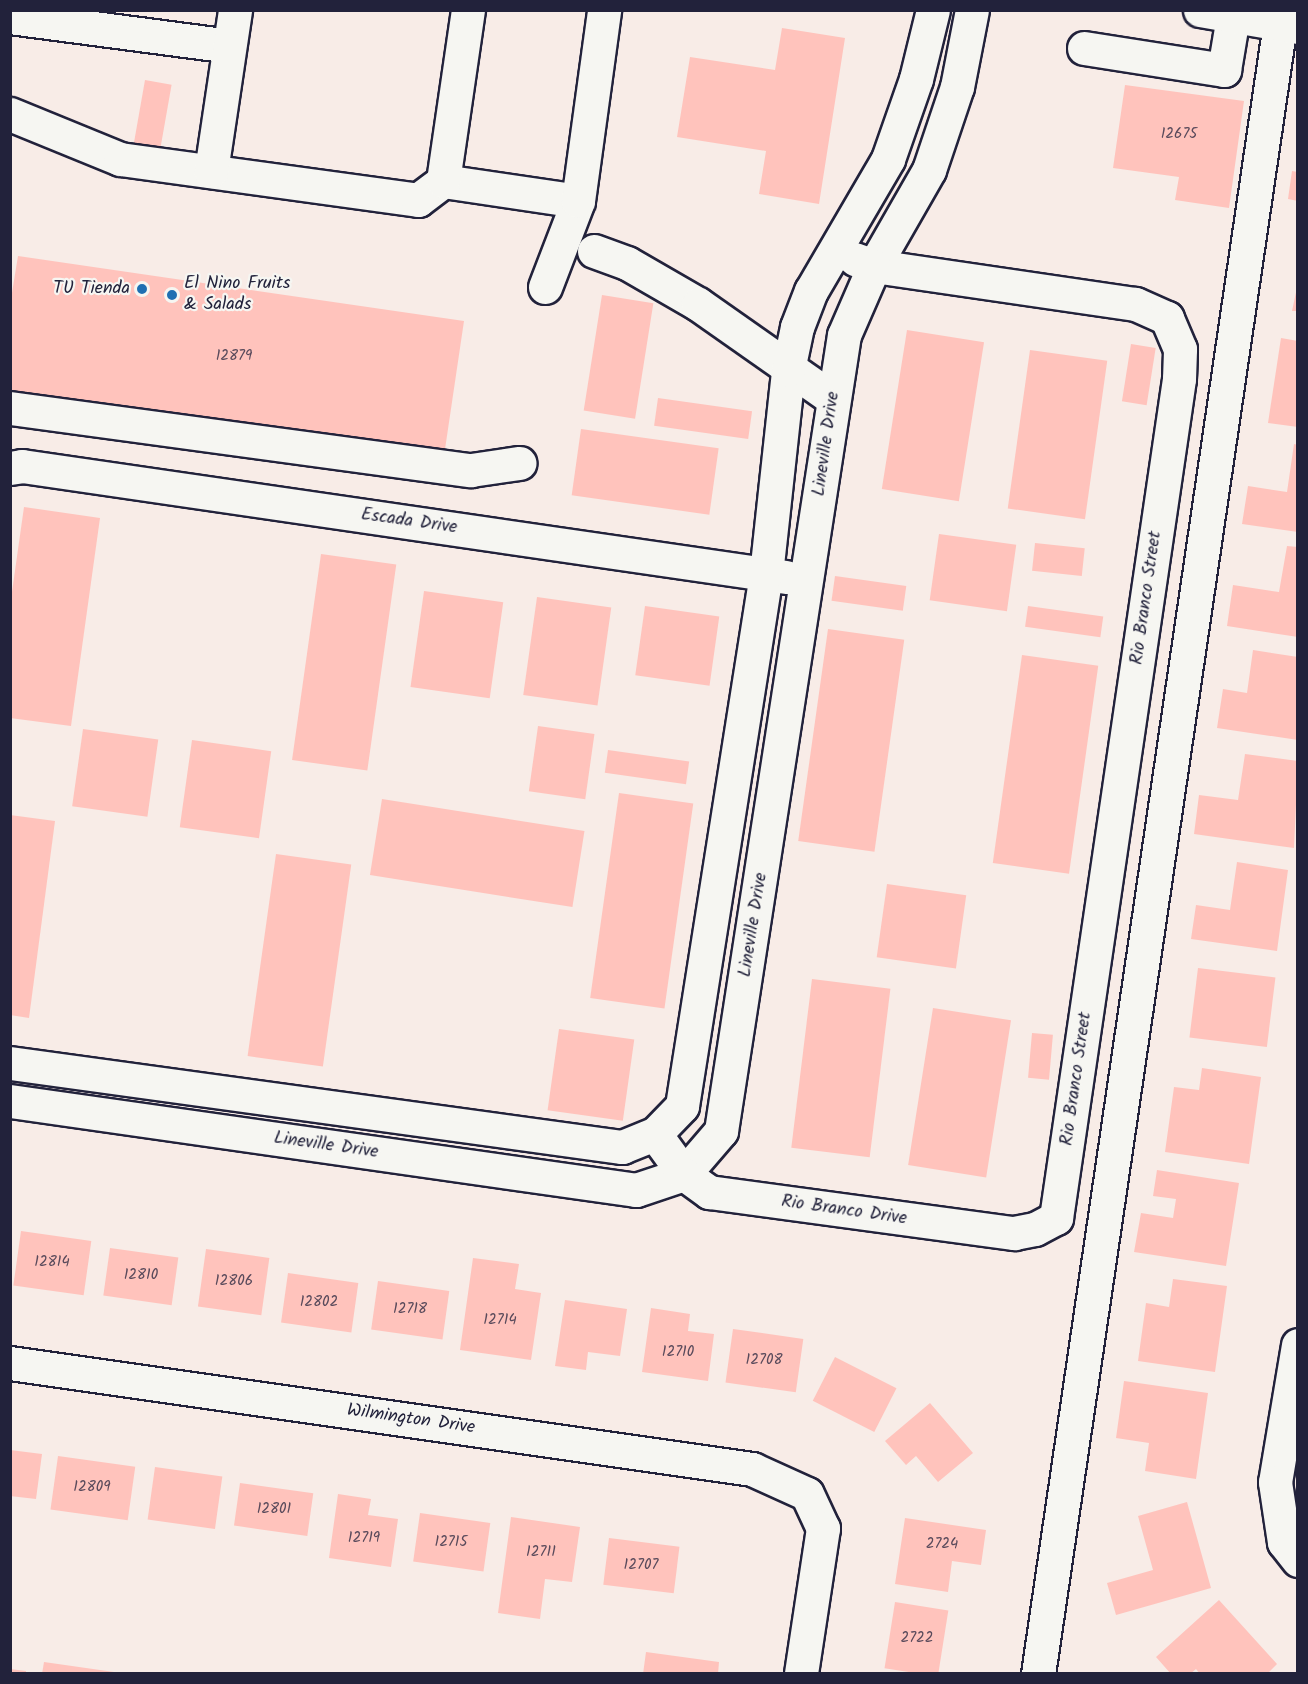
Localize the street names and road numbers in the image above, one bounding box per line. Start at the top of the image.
street label: Lineville Drive [809,390,845,498]
street label: Escada Drive [360,505,458,539]
street label: Rio Branco Street [1127,530,1167,666]
street label: Lineville Drive [735,871,773,979]
street label: Rio Branco Street [1057,1011,1097,1147]
street label: Lineville Drive [272,1128,380,1164]
street label: Rio Branco Drive [780,1191,908,1231]
street label: Wilmington Drive [346,1400,476,1440]

